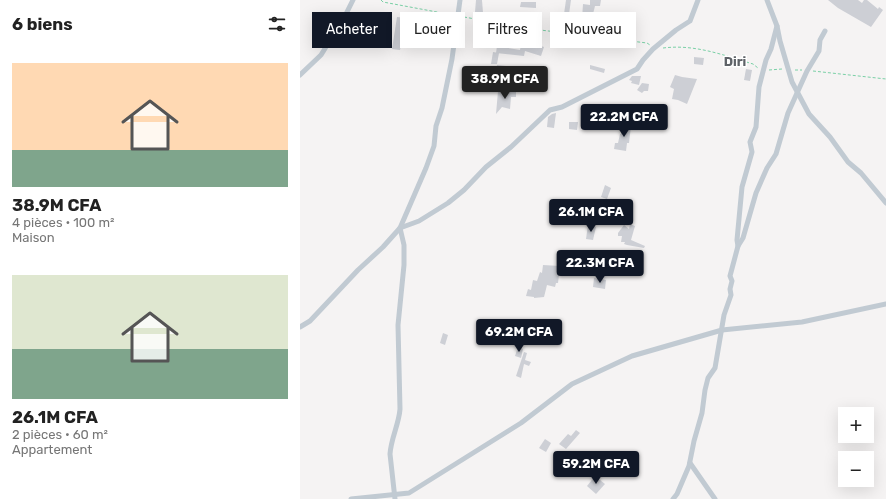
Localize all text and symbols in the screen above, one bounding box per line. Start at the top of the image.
chip: Acheter [312,12,392,48]
chip: Louer [400,12,465,48]
chip: Filtres [473,12,542,48]
chip: Nouveau [550,12,636,48]
icon: filters [266,13,288,35]
text: 6 biens [12,14,73,34]
district label: Diri [724,54,746,69]
pin: 38.9M CFA [459,66,551,100]
text: 38.9M CFA [471,71,539,86]
icon: home [114,89,186,161]
pin: 22.2M CFA [578,104,670,138]
text: 22.2M CFA [590,109,658,124]
text: 38.9M CFA [12,195,101,215]
pin: 26.1M CFA [545,199,637,233]
text: 26.1M CFA [558,204,624,219]
text: 4 pièces · 100 m² [12,215,114,230]
text: Maison [12,230,55,245]
pin: 22.3M CFA [554,250,646,284]
text: 22.3M CFA [566,255,634,270]
icon: home [114,301,186,373]
pin: 69.2M CFA [473,319,565,353]
text: 69.2M CFA [485,324,553,339]
text: 26.1M CFA [12,407,98,427]
map controls [838,407,874,487]
button: + [838,407,874,443]
text: 2 pièces · 60 m² [12,427,108,442]
text: Appartement [12,442,92,457]
pin: 59.2M CFA [550,451,642,485]
button: − [838,451,874,487]
text: 59.2M CFA [562,456,630,471]

